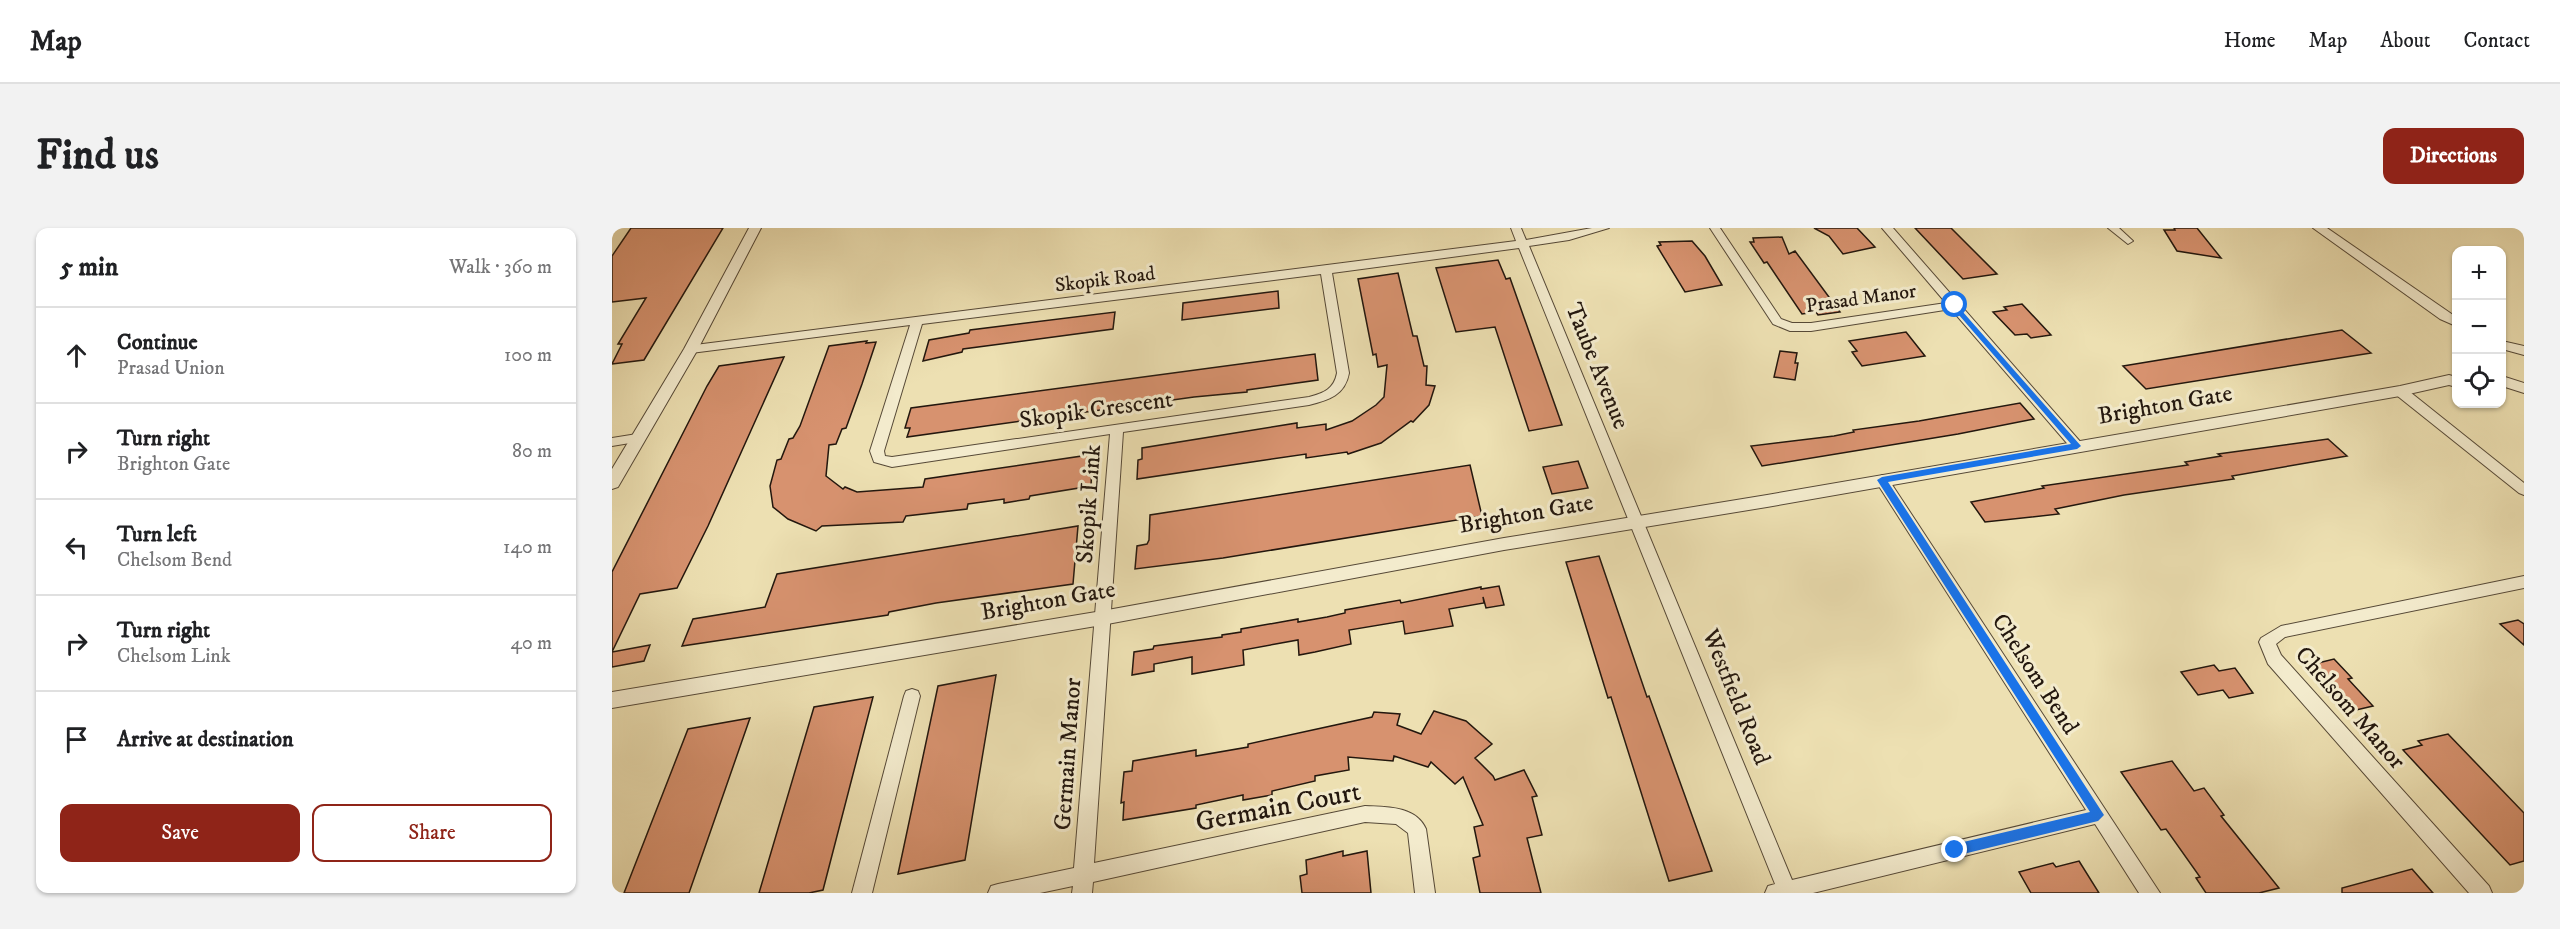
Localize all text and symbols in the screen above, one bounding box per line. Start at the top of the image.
text: Map [30,24,82,59]
text: Home [2224,28,2276,54]
text: Map [2309,28,2347,54]
text: About [2380,28,2431,54]
text: Contact [2464,28,2530,54]
button: Directions [2383,128,2524,184]
text: Find us [36,130,159,182]
map controls [2452,246,2506,408]
button: + [2452,246,2506,300]
text: 5 min [60,251,118,284]
text: Walk · 360 m [449,255,552,280]
street label: Skopik Road [1053,261,1157,299]
street label: Prasad Manor [1804,279,1918,319]
route start [1941,291,1967,317]
street label: Taube Avenue [1558,299,1636,433]
button: − [2452,300,2506,354]
text: Continue [117,329,198,356]
icon: ahead [60,339,93,372]
text: 100 m [504,343,552,368]
button: locate [2452,354,2506,408]
text: Prasad Union [117,356,225,381]
street label: Brighton Gate [2095,378,2235,432]
street label: Skopik Crescent [1018,384,1175,436]
text: Turn right [117,425,210,452]
icon: right [60,435,93,468]
text: 80 m [512,439,552,464]
street label: Skopik Link [1070,443,1108,564]
text: Brighton Gate [117,452,230,477]
street label: Brighton Gate [1456,487,1596,541]
text: Turn left [117,521,197,548]
icon: left [60,531,93,564]
text: 140 m [503,535,552,560]
text: Chelsom Bend [117,548,232,573]
street label: Brighton Gate [978,574,1118,628]
street label: Chelsom Bend [1985,608,2085,740]
text: Turn right [117,617,210,644]
street label: Westfield Road [1695,624,1777,769]
icon: right [60,627,93,660]
text: 40 m [510,631,552,656]
street label: Chelsom Manor [2288,640,2412,776]
text: Chelsom Link [117,644,231,669]
street label: Germain Manor [1048,677,1088,831]
icon: arrive [60,723,93,756]
text: Arrive at destination [117,726,294,753]
street label: Germain Court [1192,774,1364,840]
button: Save [60,804,300,862]
button: Share [312,804,552,862]
route end [1941,836,1967,862]

